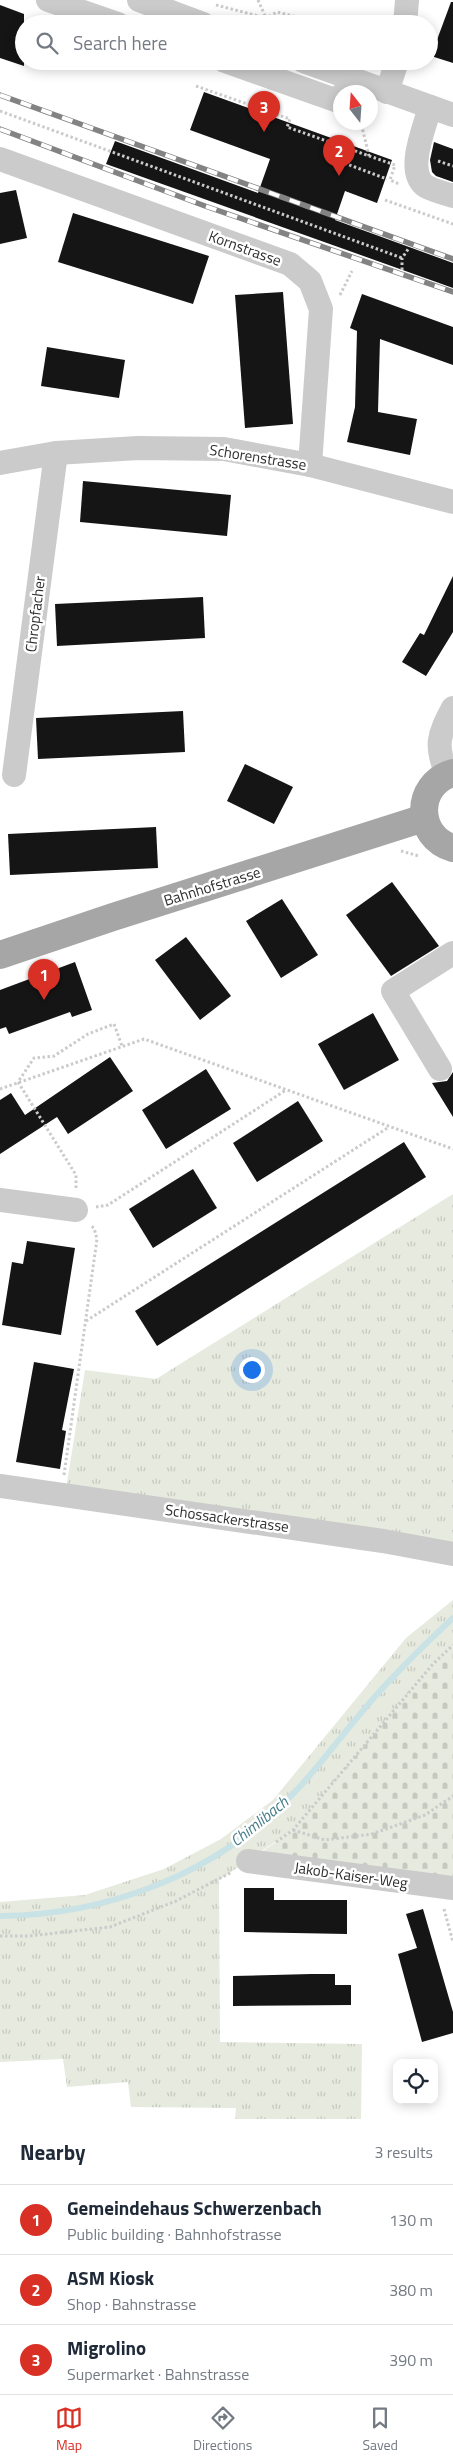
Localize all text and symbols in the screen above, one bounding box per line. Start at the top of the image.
search box [15,15,438,70]
text: Search here [73,28,167,57]
icon: search [33,29,61,57]
north arrow [333,85,378,130]
pin: 3 [248,91,280,132]
pin: 2 [323,135,355,176]
street label: Kornstrasse [205,224,285,272]
street label: Schorenstrasse [208,438,308,476]
street label: Chropfacher [19,574,51,654]
street label: Bahnhofstrasse [161,860,263,912]
pin: 1 [28,959,60,1000]
your location [239,1357,265,1383]
street label: Schossackerstrasse [164,1498,290,1538]
water label: Chimlibach [225,1789,294,1852]
street label: Jakob-Kaiser-Weg [293,1856,409,1894]
map controls [393,2059,438,2104]
button: locate [393,2059,438,2104]
text: Nearby [20,2136,85,2168]
text: 3 results [374,2140,433,2164]
text: Gemeindehaus Schwerzenbach [67,2193,322,2222]
text: 1 [32,2208,40,2232]
text: 130 m [389,2208,433,2232]
text: Public building · Bahnhofstrasse [67,2222,281,2246]
text: ASM Kiosk [67,2263,154,2292]
text: 2 [32,2278,40,2302]
text: 380 m [389,2278,433,2302]
text: Shop · Bahnstrasse [67,2292,196,2316]
text: Migrolino [67,2333,146,2362]
text: 3 [32,2348,40,2372]
text: 390 m [389,2348,433,2372]
text: Supermarket · Bahnstrasse [67,2362,249,2386]
tab: Map [55,2404,83,2455]
tab: Directions [193,2404,252,2455]
tab: Saved [362,2404,398,2455]

